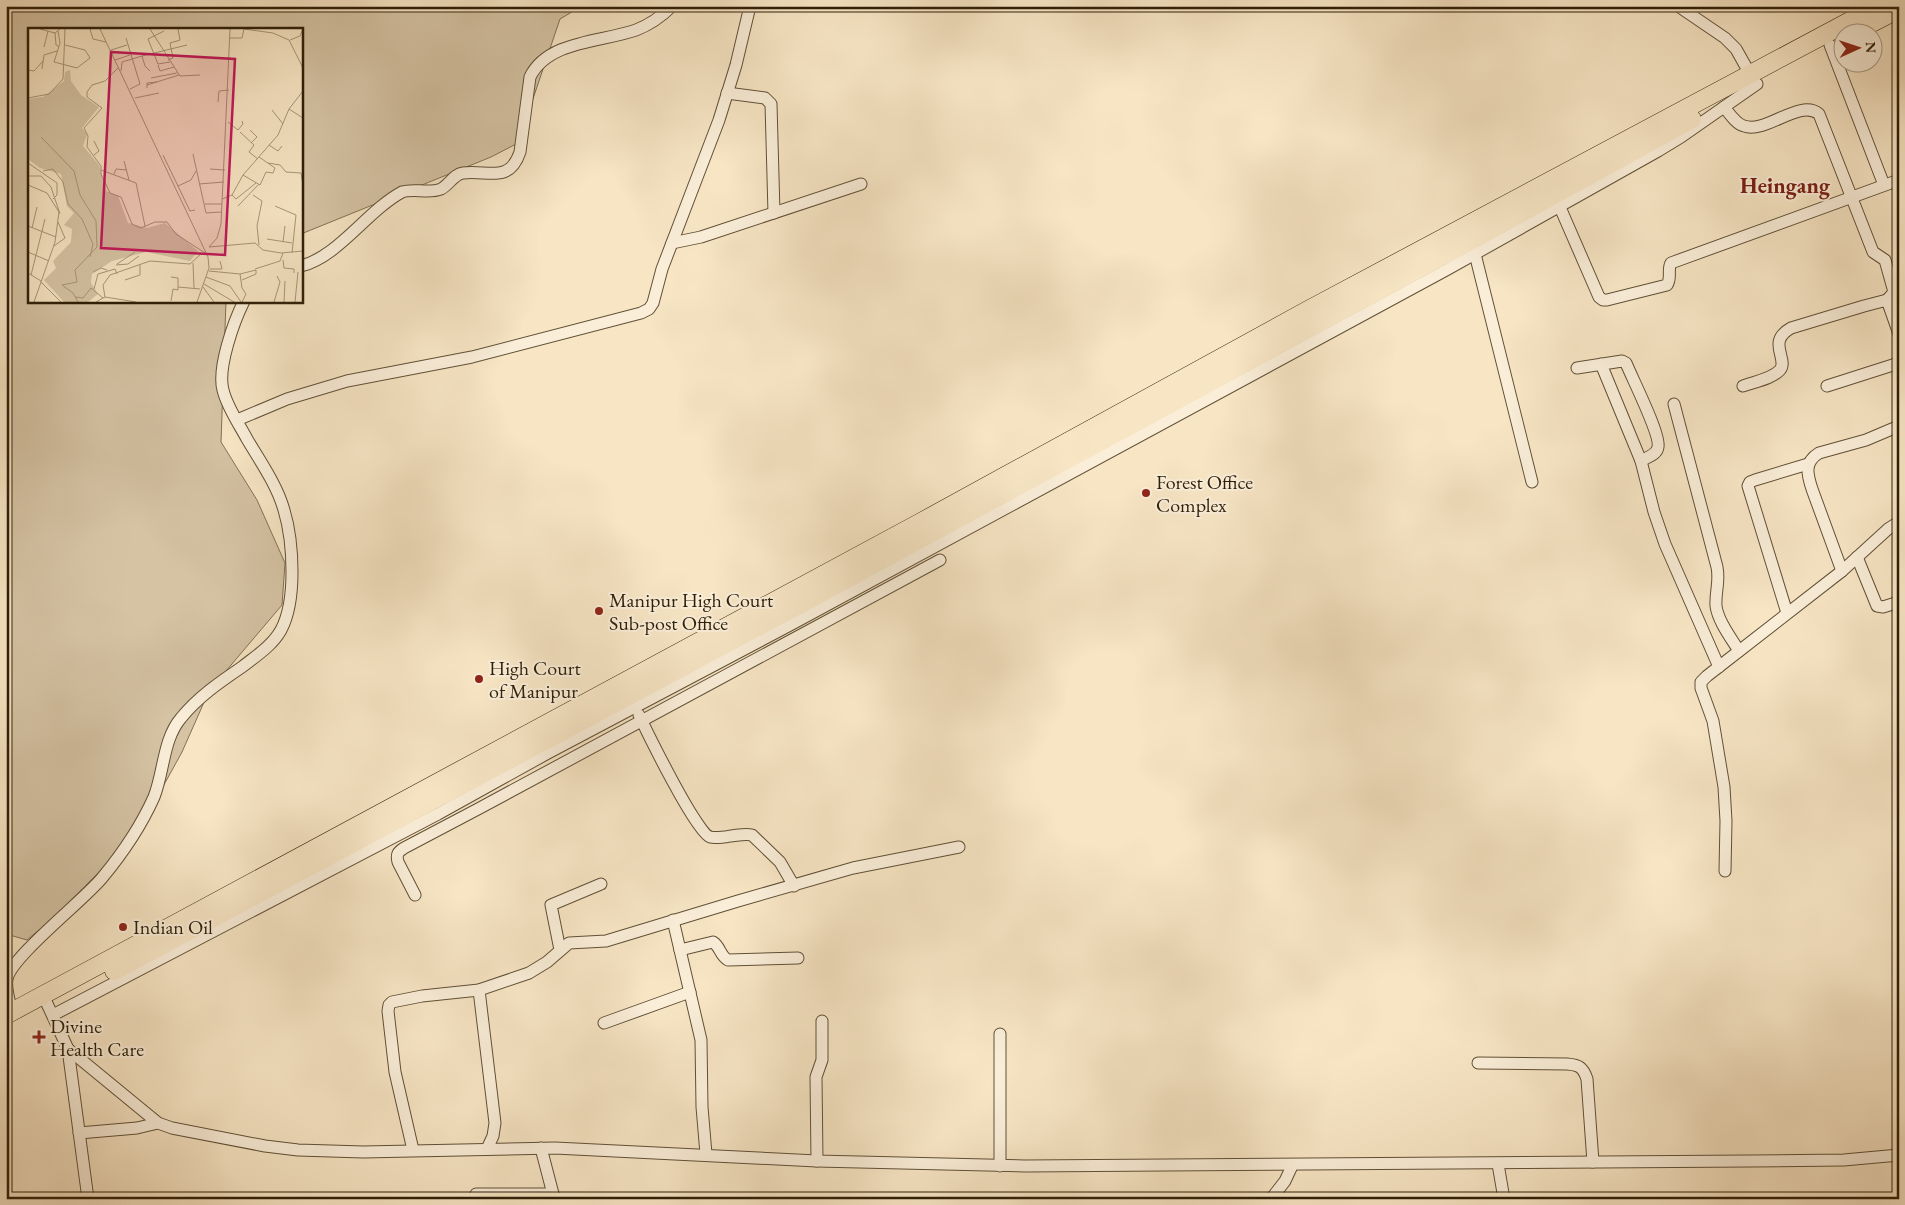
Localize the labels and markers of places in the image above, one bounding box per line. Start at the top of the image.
place label: Forest Office Complex [1156,469,1253,518]
marker: Forest Office Complex [1140,487,1152,499]
place label: Manipur High Court Sub-post Office [609,587,774,636]
marker: Manipur High Court Sub-post Office [593,605,605,617]
place label: High Court of Manipur [489,655,581,704]
marker: High Court of Manipur [473,673,485,685]
place label: Indian Oil [133,914,213,940]
marker: Indian Oil [117,921,129,933]
place label: Divine Health Care [50,1013,144,1062]
marker: Divine Health Care [32,1030,46,1044]

